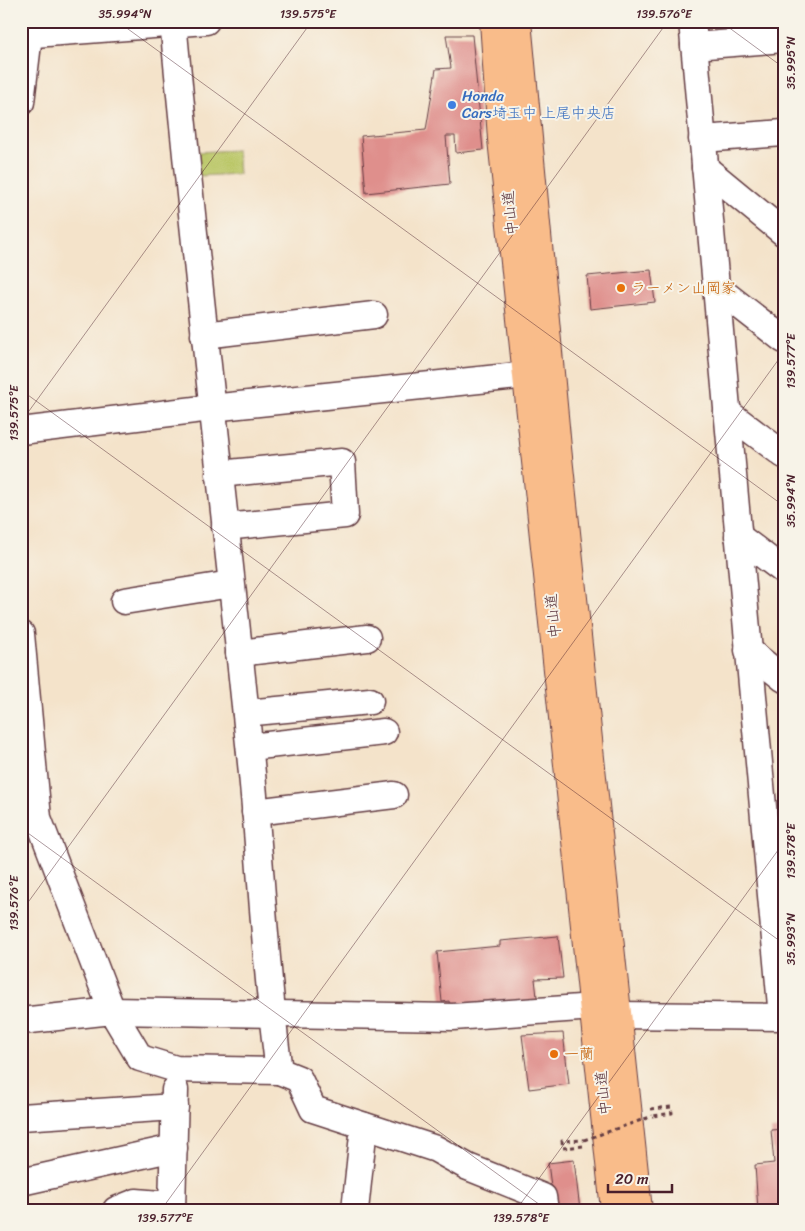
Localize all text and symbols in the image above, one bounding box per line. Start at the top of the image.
text: 35.994°N [98,3,152,25]
text: 139.575°E [280,3,337,25]
text: 139.576°E [636,3,693,25]
text: 35.995°N [780,36,802,90]
place label: Honda Cars埼玉中 上尾中央店 [462,83,616,126]
marker: Honda Cars埼玉中 上尾中央店 [446,99,458,111]
street label: 中山道 [495,189,525,237]
place label: ラーメン山岡家 [631,275,736,301]
marker: ラーメン山岡家 [615,282,627,294]
text: 139.577°E [780,332,802,389]
text: 139.575°E [3,384,25,441]
text: 35.994°N [780,474,802,528]
street label: 中山道 [538,592,568,640]
text: 139.578°E [780,822,802,879]
text: 139.576°E [3,874,25,931]
text: 35.993°N [780,912,802,965]
place label: 一蘭 [564,1041,594,1067]
marker: 一蘭 [548,1048,560,1060]
street label: 中山道 [588,1069,618,1117]
scale bar [608,1161,671,1193]
text: 20 m [615,1166,649,1192]
text: 139.577°E [137,1207,194,1229]
text: 139.578°E [493,1207,550,1229]

